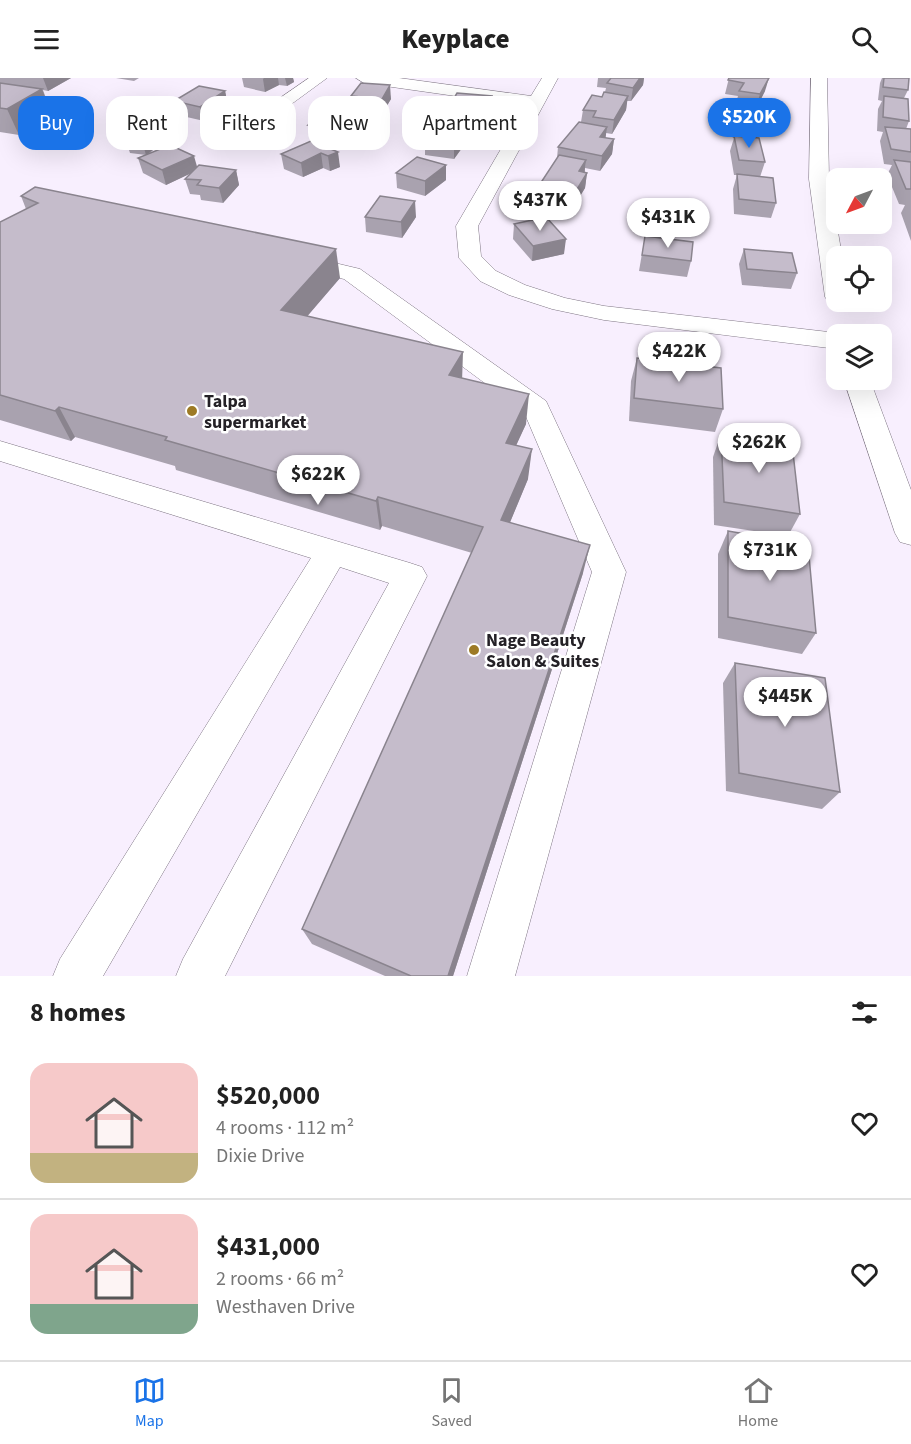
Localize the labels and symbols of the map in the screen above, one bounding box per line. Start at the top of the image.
pin: $520K [707,98,791,149]
north arrow [826,168,892,234]
pin: $437K [498,181,582,232]
pin: $431K [626,198,710,249]
pin: $422K [637,332,721,383]
place label: Talpa supermarket [204,389,307,435]
marker: Talpa supermarket [185,404,199,418]
pin: $262K [717,423,801,474]
pin: $622K [276,455,360,506]
pin: $731K [728,531,812,582]
place label: Nage Beauty Salon & Suites [486,628,599,674]
marker: Nage Beauty Salon & Suites [467,643,481,657]
pin: $445K [743,677,827,728]

